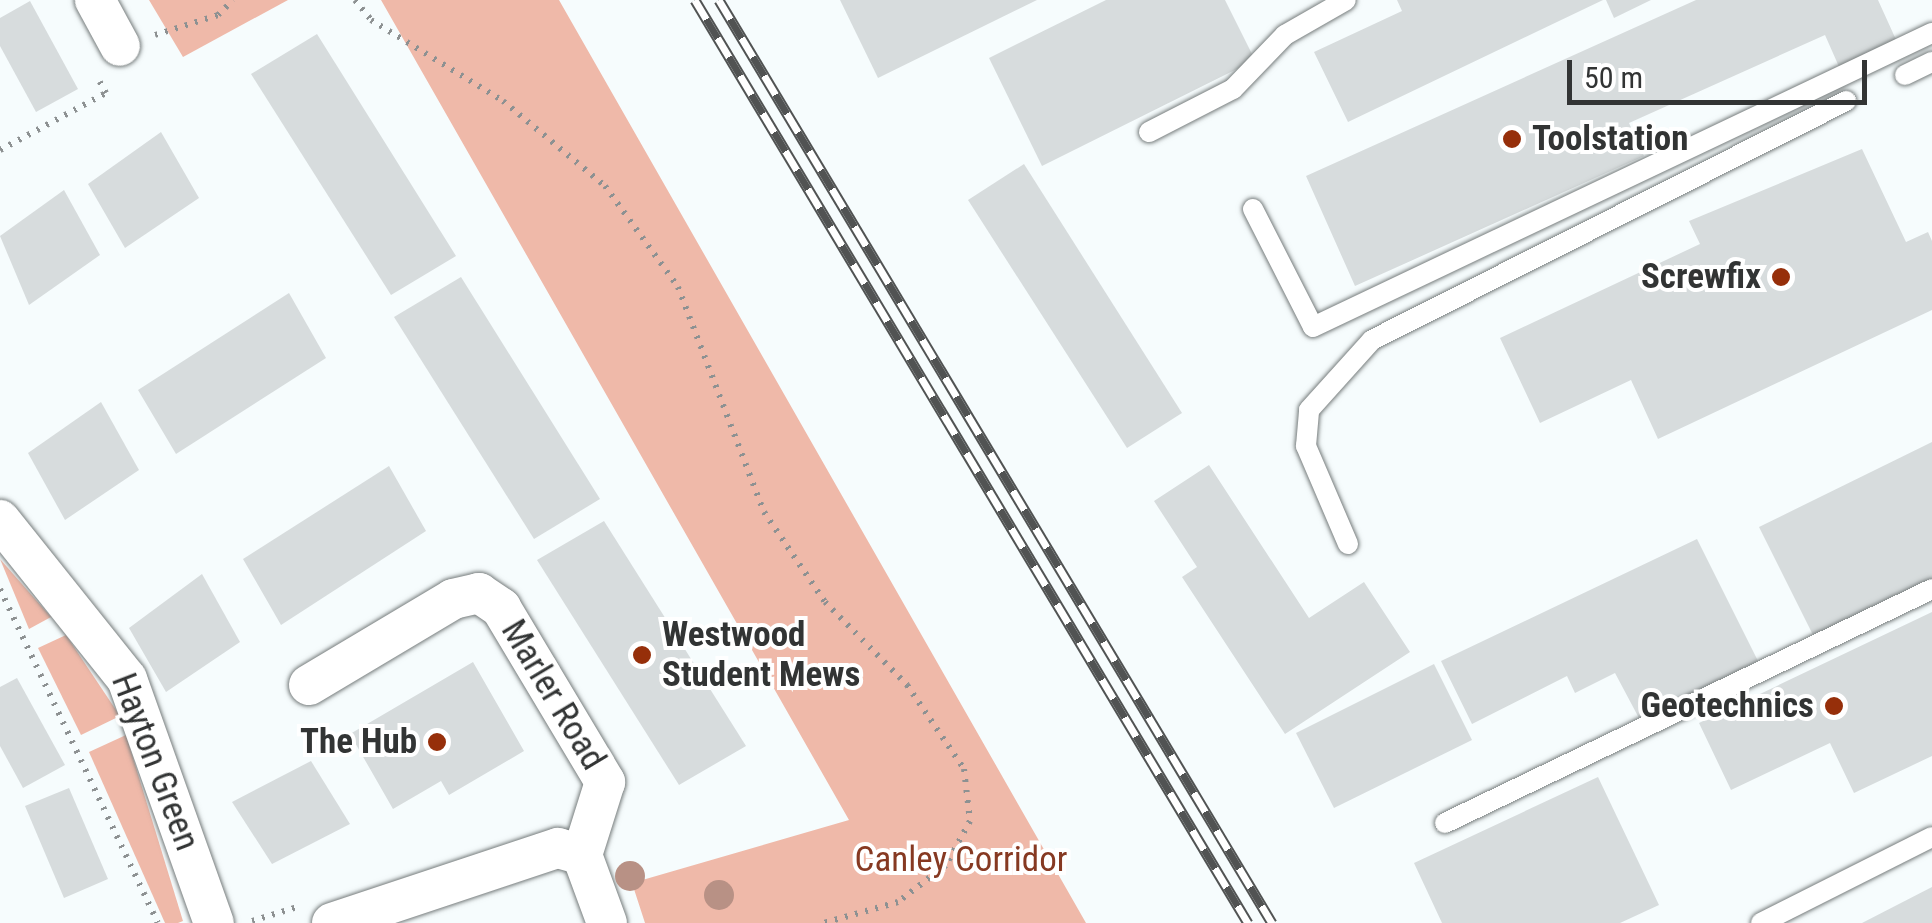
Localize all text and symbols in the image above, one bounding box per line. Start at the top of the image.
scale bar [1572,40,1872,102]
text: 50 m [1584,60,1643,95]
place label: Toolstation [1532,118,1688,160]
marker: Toolstation [1501,128,1523,150]
place label: Screwfix [1641,256,1761,298]
marker: Screwfix [1770,266,1792,288]
street label: Marler Road [492,612,614,778]
place label: Westwood Student Mews [662,614,860,696]
marker: Westwood Student Mews [631,644,653,666]
street label: Hayton Green [102,668,208,856]
place label: Geotechnics [1641,685,1814,727]
marker: Geotechnics [1823,695,1845,717]
place label: The Hub [300,721,417,763]
marker: The Hub [426,731,448,753]
park label: Canley Corridor [855,839,1067,881]

